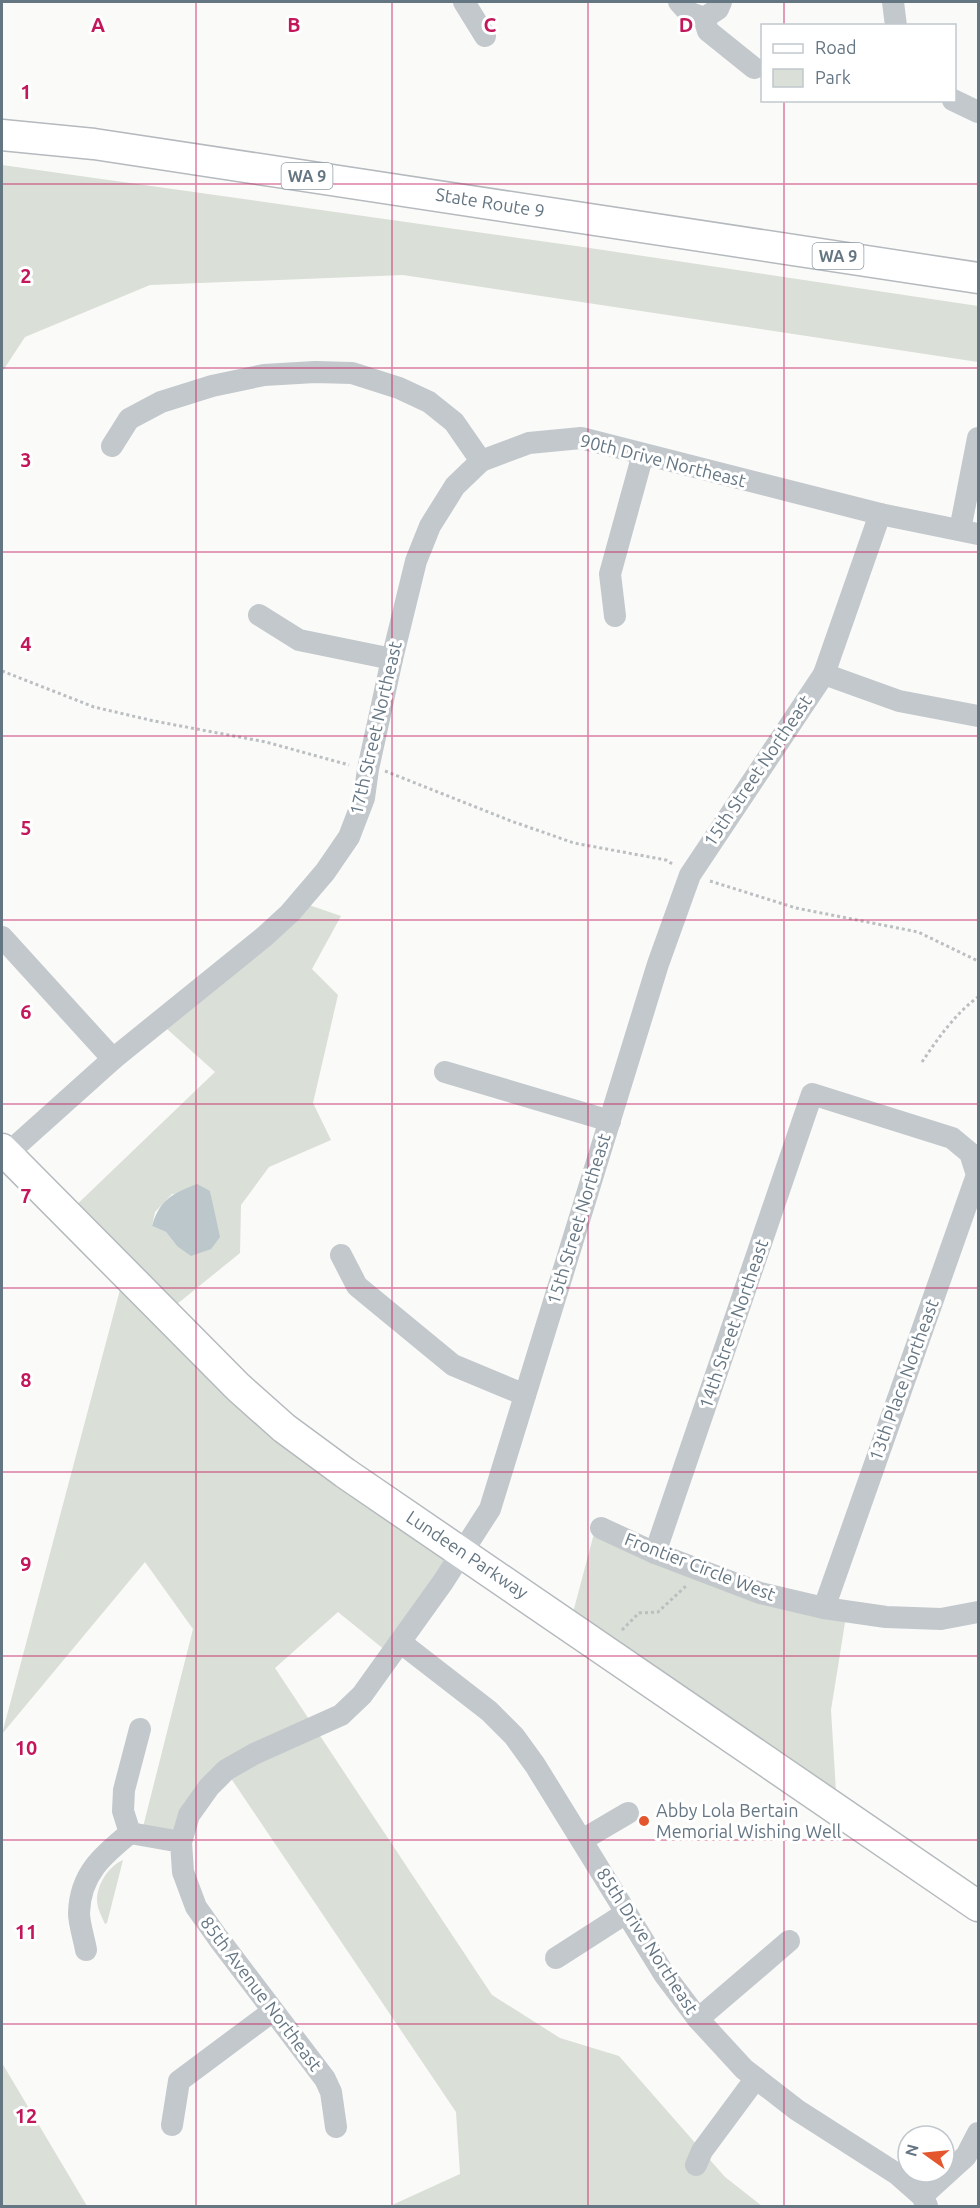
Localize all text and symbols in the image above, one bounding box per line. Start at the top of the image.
text: A [91,13,105,36]
text: B [287,13,301,36]
text: C [484,13,497,36]
text: D [679,13,693,36]
legend [761,24,956,102]
text: Road [815,37,857,57]
text: Park [815,67,851,87]
text: 1 [20,80,32,103]
road number: WA 9 [282,163,332,189]
street label: State Route 9 [434,184,546,220]
road number: WA 9 [812,243,864,269]
text: 2 [20,264,32,287]
street label: 90th Drive Northeast [578,430,748,490]
text: 3 [20,448,32,471]
text: 4 [20,632,32,655]
street label: 17th Street Northeast [345,639,405,817]
street label: 15th Street Northeast [699,691,815,850]
text: 5 [20,816,32,839]
text: 6 [20,1000,32,1023]
street label: 15th Street Northeast [542,1131,614,1307]
text: 7 [20,1184,32,1207]
street label: 14th Street Northeast [695,1236,771,1411]
street label: 13th Place Northeast [864,1296,942,1463]
text: 8 [20,1368,32,1391]
street label: Lundeen Parkway [403,1506,532,1602]
street label: Frontier Circle West [622,1528,778,1604]
text: 9 [20,1552,32,1575]
text: 10 [15,1736,37,1759]
place label: Abby Lola Bertain Memorial Wishing Well [656,1800,842,1841]
marker: Abby Lola Bertain Memorial Wishing Well [637,1814,651,1828]
street label: 85th Drive Northeast [593,1864,703,2017]
street label: 85th Avenue Northeast [197,1912,326,2075]
text: 11 [15,1920,37,1943]
text: 12 [15,2104,37,2127]
north arrow [896,2124,956,2184]
text: N [901,2142,922,2158]

